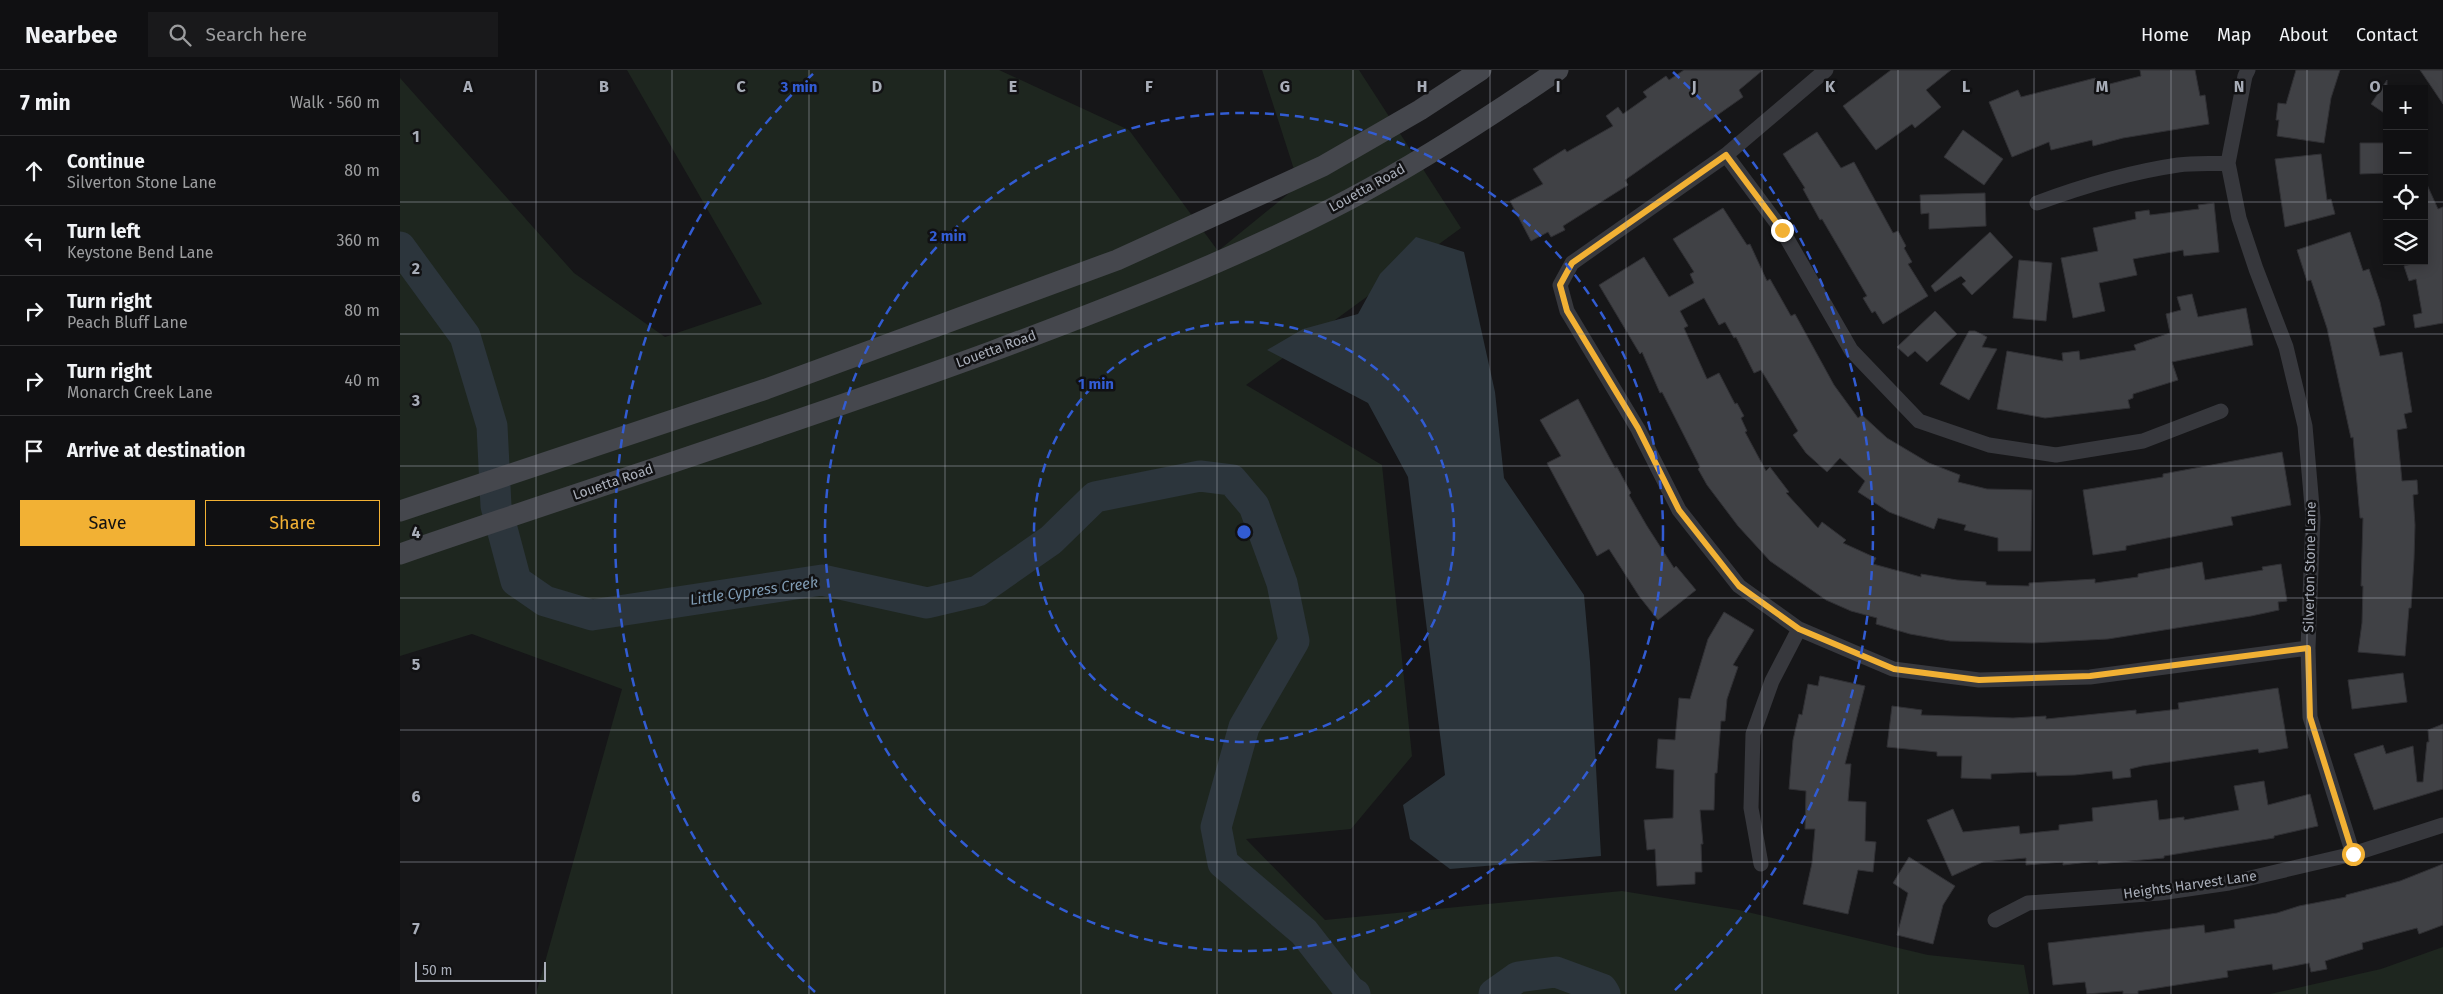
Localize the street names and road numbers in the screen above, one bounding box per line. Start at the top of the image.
street label: Louetta Road [1326,160,1408,216]
street label: Louetta Road [954,327,1038,371]
street label: Louetta Road [570,460,656,504]
street label: Silverton Stone Lane [2300,501,2320,633]
street label: Heights Harvest Lane [2122,867,2258,903]

